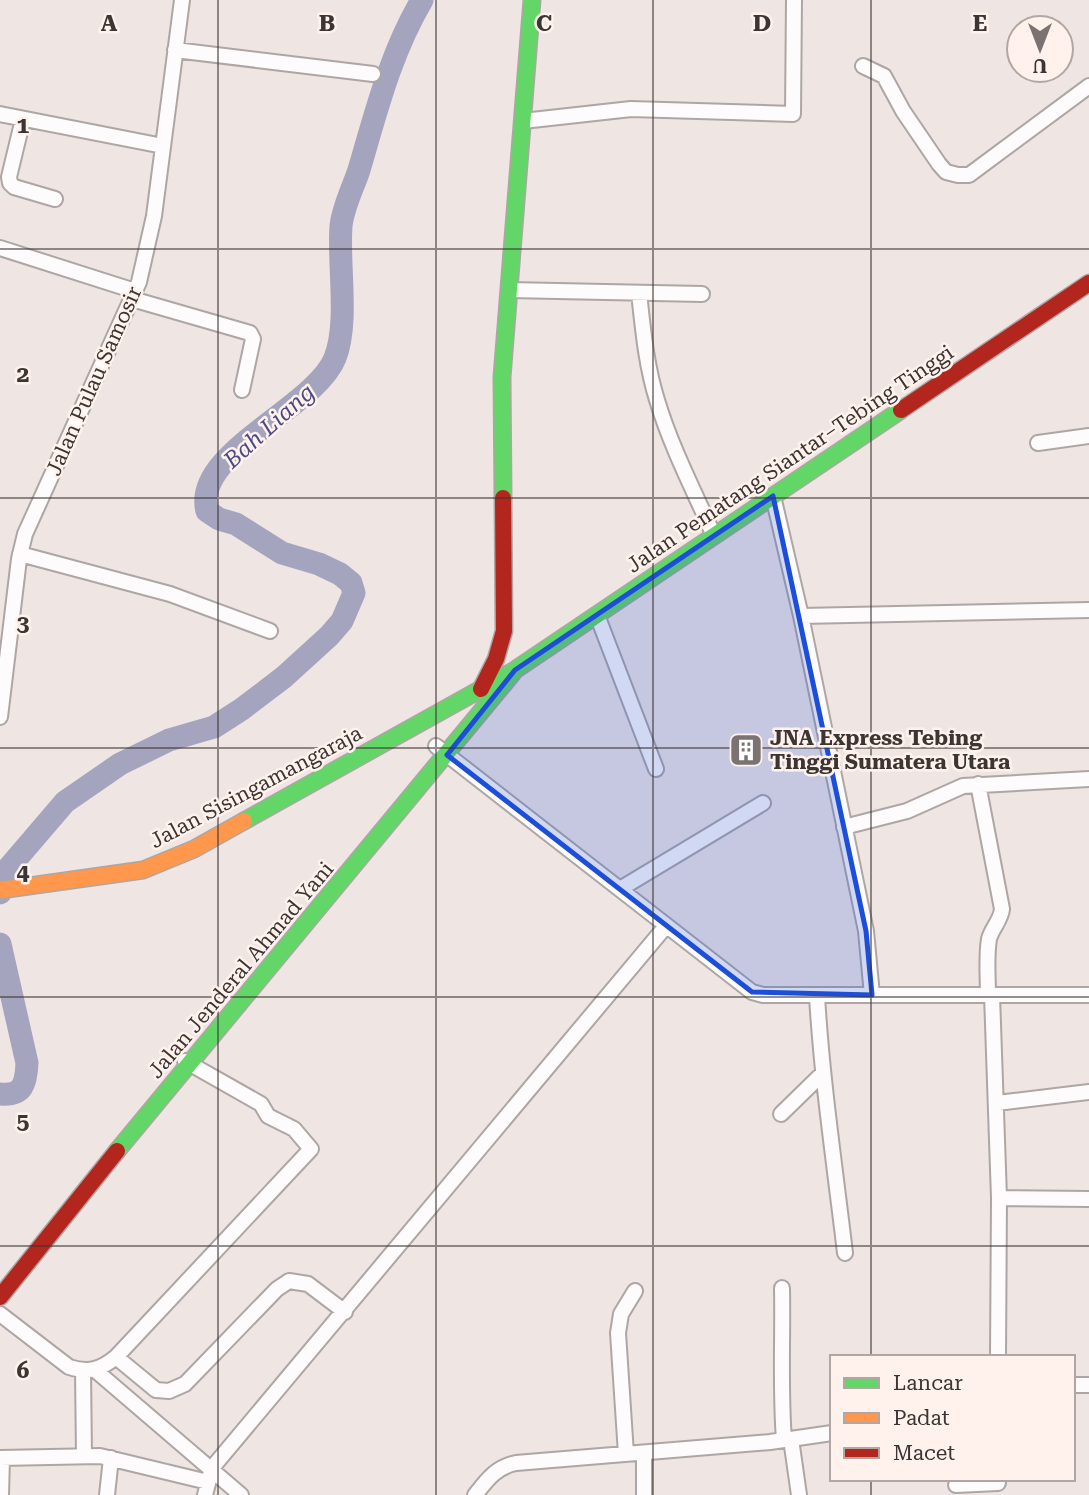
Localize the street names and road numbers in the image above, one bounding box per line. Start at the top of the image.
street label: Jalan Pulau Samosir [41,282,147,479]
street label: Jalan Pematang Siantar–Tebing Tinggi [622,340,958,578]
street label: Jalan Sisingamangaraja [146,720,367,853]
street label: Jalan Jenderal Ahmad Yani [144,857,339,1083]

